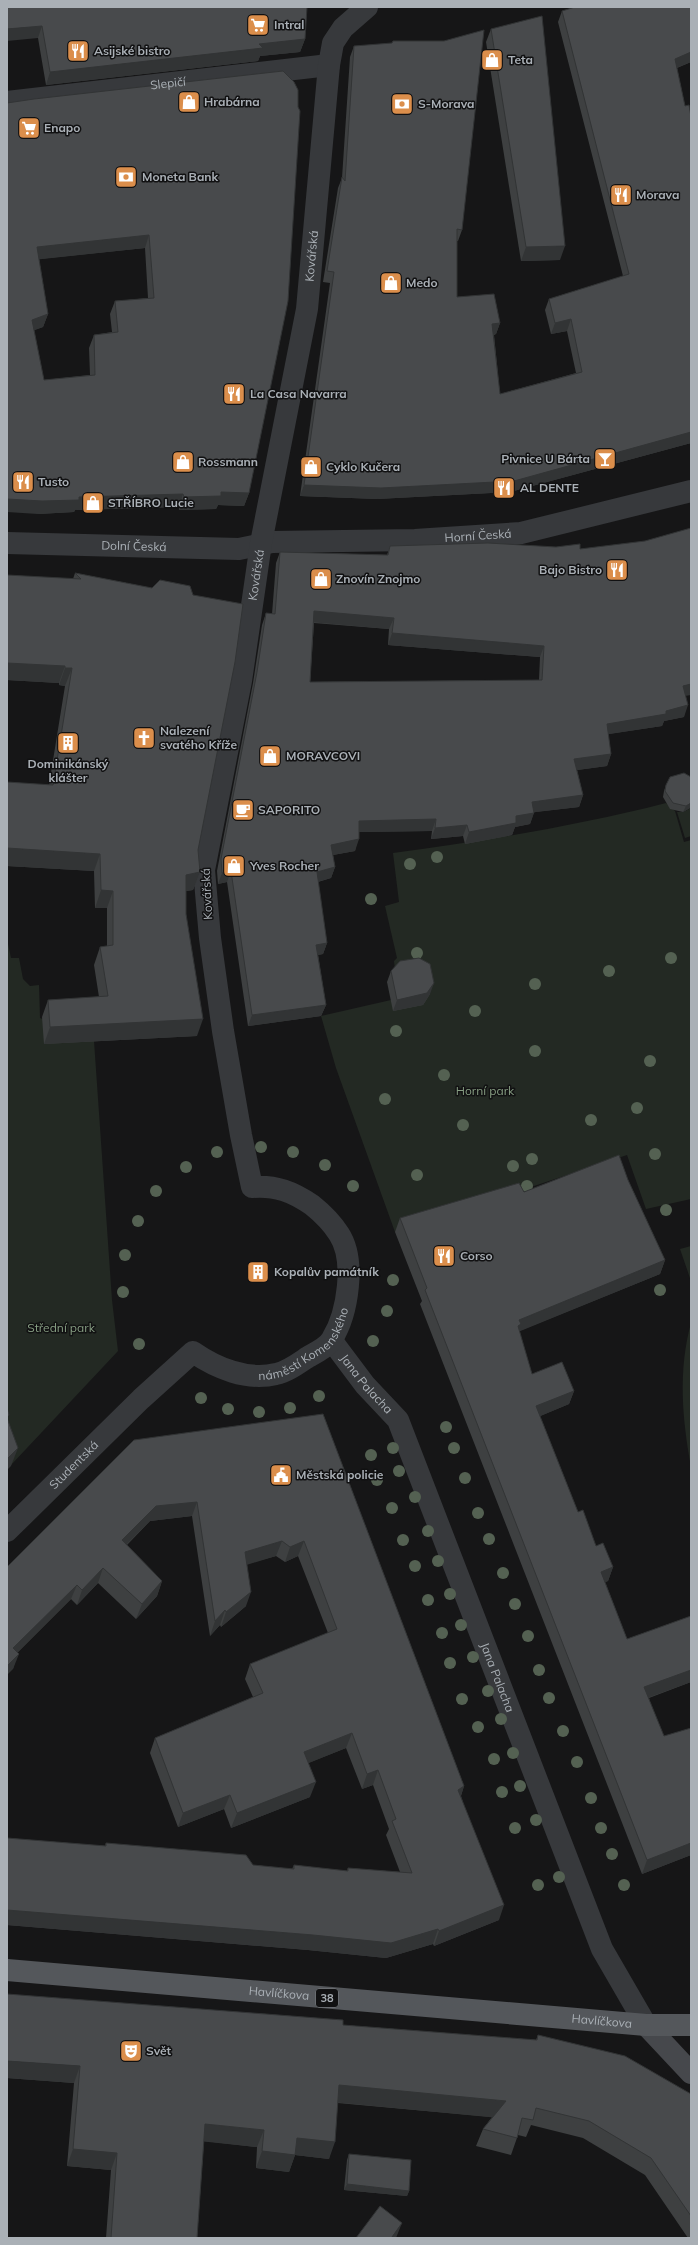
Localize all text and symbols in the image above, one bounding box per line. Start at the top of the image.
supermarket icon: Intral [245,12,271,38]
place label: Intral [274,17,304,32]
restaurant icon: Asijské bistro [65,38,91,64]
place label: Asijské bistro [94,43,170,58]
shop icon: Teta [479,47,505,73]
place label: Teta [508,52,533,67]
street label: Slepičí [149,73,188,93]
shop icon: Hrabárna [176,89,202,115]
bank icon: S-Morava [389,91,415,117]
place label: Hrabárna [204,94,260,109]
place label: S-Morava [418,96,475,111]
supermarket icon: Enapo [16,115,42,141]
place label: Enapo [44,120,80,135]
bank icon: Moneta Bank [113,164,139,190]
place label: Moneta Bank [142,169,219,184]
restaurant icon: Morava [608,182,634,208]
place label: Morava [636,187,679,202]
street label: Kovářská [301,230,321,282]
shop icon: Medo [378,270,404,296]
place label: Medo [406,275,438,290]
restaurant icon: La Casa Navarra [221,381,247,407]
place label: La Casa Navarra [250,386,347,401]
bar icon: Pivnice U Bárta [592,446,618,472]
shop icon: Rossmann [170,449,196,475]
place label: Pivnice U Bárta [501,451,590,466]
place label: Rossmann [198,454,258,469]
shop icon: Cyklo Kučera [298,454,324,480]
place label: Cyklo Kučera [326,459,400,474]
restaurant icon: Tusto [10,469,36,495]
place label: Tusto [38,474,69,489]
restaurant icon: AL DENTE [491,475,517,501]
place label: AL DENTE [520,480,579,495]
shop icon: STŘÍBRO Lucie [80,490,106,516]
place label: STŘÍBRO Lucie [108,495,194,510]
street label: Horní Česká [444,526,512,545]
street label: Dolní Česká [101,537,167,554]
street label: Kovářská [245,548,267,602]
restaurant icon: Bajo Bistro [604,557,630,583]
place label: Bajo Bistro [539,562,602,577]
shop icon: Znovín Znojmo [308,566,334,592]
place label: Znovín Znojmo [336,571,420,586]
place label: Nalezení svatého Kříže [160,723,237,752]
church icon: Nalezení svatého Kříže [131,725,157,751]
building icon: Dominikánský klášter [55,730,81,756]
shop icon: MORAVCOVI [257,743,283,769]
place label: MORAVCOVI [286,748,360,763]
place label: Dominikánský klášter [28,756,109,785]
cafe icon: SAPORITO [230,797,256,823]
place label: SAPORITO [258,802,320,817]
shop icon: Yves Rocher [221,853,247,879]
place label: Yves Rocher [249,858,319,873]
street label: Kovářská [198,868,215,920]
park label: Horní park [456,1083,515,1098]
restaurant icon: Corso [431,1243,457,1269]
place label: Corso [460,1248,493,1263]
building icon: Kopalův památník [245,1259,271,1285]
place label: Kopalův památník [274,1264,379,1279]
street label: náměstí Komenského [258,1305,351,1383]
park label: Střední park [27,1320,96,1335]
street label: Jana Palacha [337,1351,396,1417]
street label: Studentská [46,1437,101,1492]
public building icon: Městská policie [268,1462,294,1488]
place label: Městská policie [296,1467,384,1482]
street label: Jana Palacha [478,1640,518,1714]
street label: Havlíčkova [248,1983,310,2003]
road number: 38 [316,1989,338,2007]
street label: Havlíčkova [571,2011,633,2031]
theatre icon: Svět [118,2038,144,2064]
place label: Svět [146,2043,172,2058]

